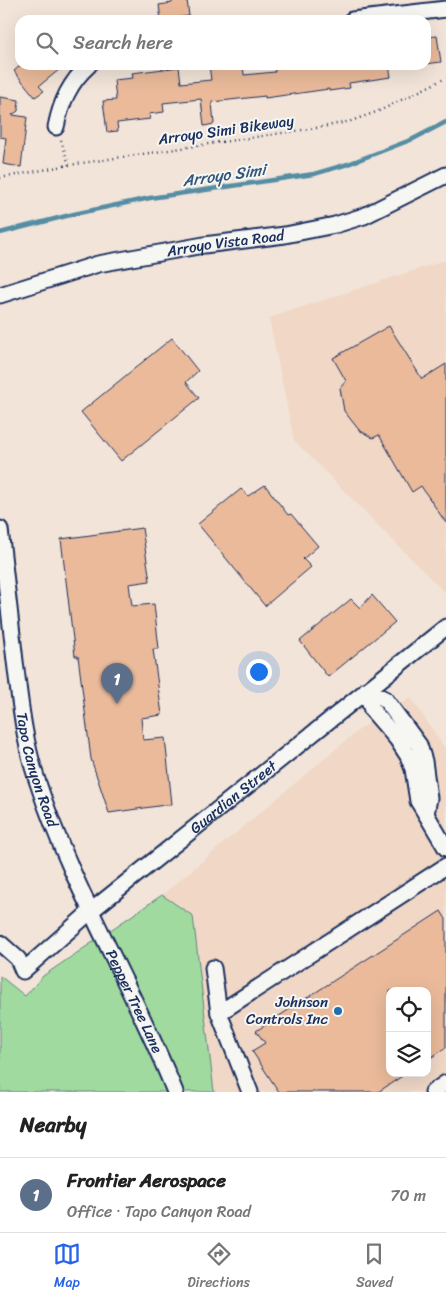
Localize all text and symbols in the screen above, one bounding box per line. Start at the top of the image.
search box [15,15,431,70]
text: Search here [73,26,173,59]
icon: search [33,29,61,57]
street label: Arroyo Simi Bikeway [156,108,296,153]
water label: Arroyo Simi [180,154,271,195]
street label: Arroyo Vista Road [164,222,287,265]
your location [246,659,272,685]
pin: 1 [101,663,133,704]
street label: Tapo Canyon Road [9,711,66,832]
street label: Guardian Street [184,753,284,840]
street label: Pepper Tree Lane [98,945,170,1057]
map controls [386,987,431,1077]
button: locate [386,987,431,1032]
place label: Johnson Controls Inc [246,989,329,1032]
marker: Johnson Controls Inc [332,1005,344,1017]
button: layers [386,1032,431,1077]
text: Nearby [20,1106,86,1144]
text: Frontier Aerospace [67,1164,226,1197]
text: 1 [33,1181,39,1210]
text: 70 m [390,1181,426,1210]
text: Office · Tapo Canyon Road [67,1197,251,1226]
tab: Map [53,1240,81,1295]
tab: Directions [187,1240,250,1295]
tab: Saved [356,1240,393,1295]

